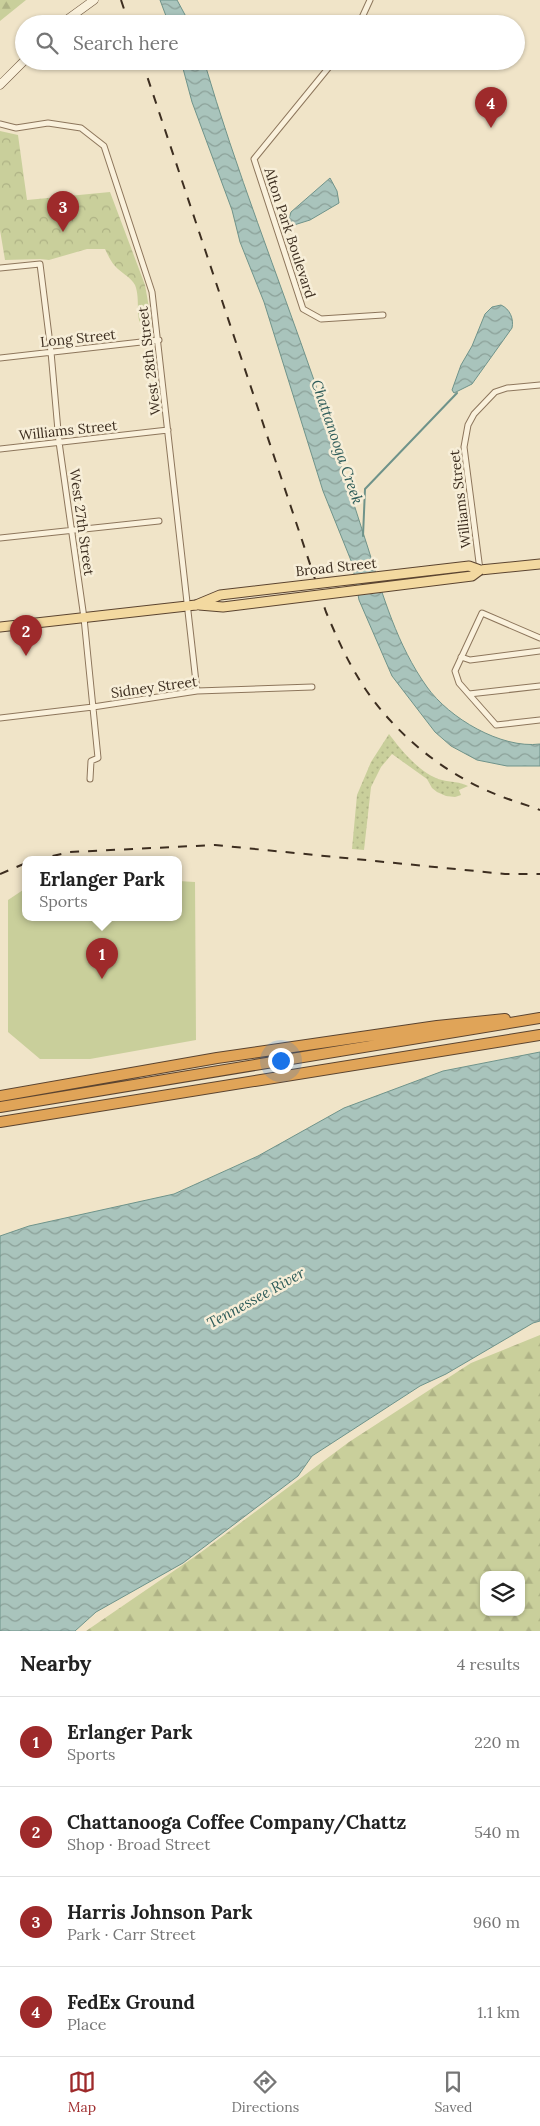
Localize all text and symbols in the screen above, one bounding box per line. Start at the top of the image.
search box [15,15,525,70]
icon: search [33,29,61,57]
text: Search here [73,31,179,55]
pin: 4 [475,87,507,128]
street label: Alton Park Boulevard [260,164,320,301]
pin: 3 [47,191,79,232]
street label: West 28th Street [133,305,165,416]
street label: Long Street [39,325,117,351]
water label: Chattanooga Creek [307,377,368,507]
street label: Williams Street [18,416,119,444]
street label: Williams Street [445,448,475,549]
street label: West 27th Street [66,467,98,577]
street label: Broad Street [294,554,378,580]
pin: 2 [10,615,42,656]
street label: Sidney Street [110,672,199,702]
popup [22,856,182,921]
text: Erlanger Park [39,867,165,891]
text: Sports [39,891,88,911]
pin: 1 [86,938,118,979]
your location [268,1048,294,1074]
water label: Tennessee River [204,1263,308,1332]
map controls [480,1571,525,1616]
button: layers [480,1571,525,1616]
text: Nearby [20,1650,91,1677]
text: 4 results [457,1654,520,1674]
text: Erlanger Park [67,1720,193,1744]
text: 1 [33,1732,39,1752]
text: 220 m [474,1732,520,1752]
text: Sports [67,1744,116,1764]
text: Chattanooga Coffee Company/Chattz [67,1810,406,1834]
text: 2 [32,1822,40,1842]
text: 540 m [474,1822,520,1842]
text: Shop · Broad Street [67,1834,210,1854]
text: Harris Johnson Park [67,1900,253,1924]
text: 3 [32,1912,40,1932]
text: 960 m [473,1912,520,1932]
text: Park · Carr Street [67,1924,196,1944]
text: FedEx Ground [67,1990,195,2014]
text: 4 [32,2002,40,2022]
text: 1.1 km [477,2002,520,2022]
text: Place [67,2014,106,2034]
tab: Map [68,2068,96,2116]
tab: Directions [231,2068,299,2116]
tab: Saved [434,2068,472,2116]

